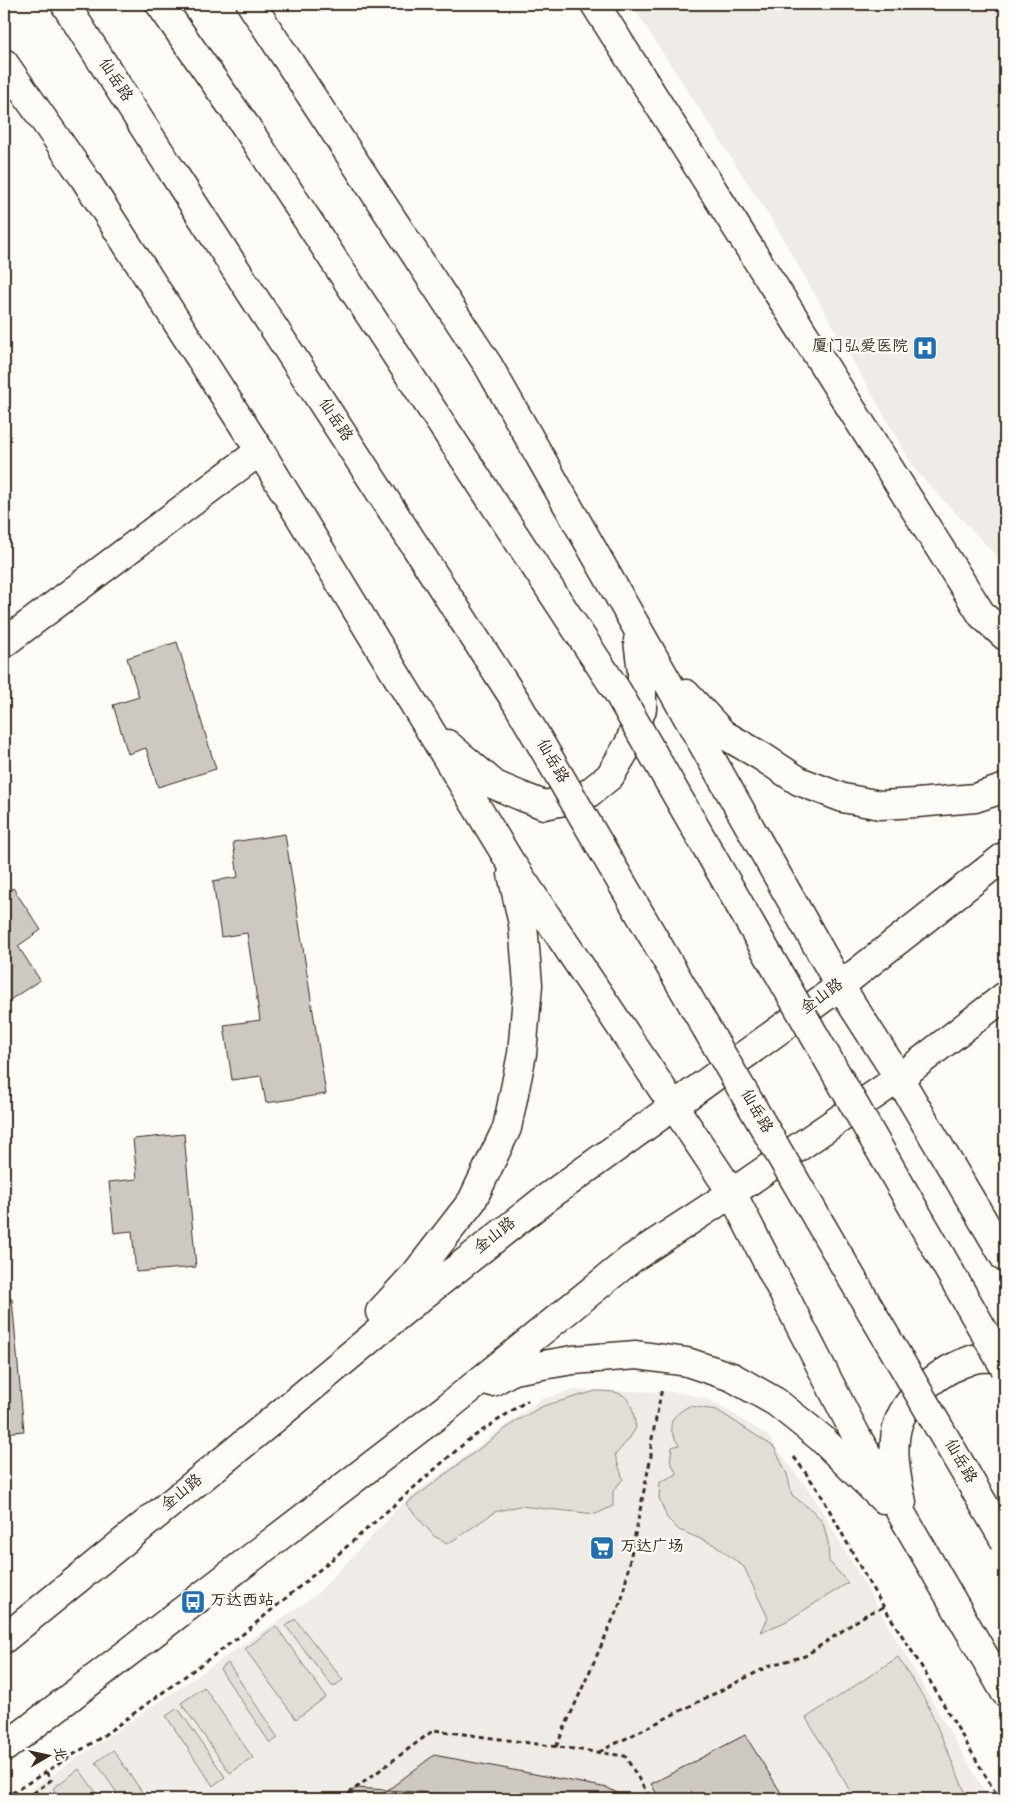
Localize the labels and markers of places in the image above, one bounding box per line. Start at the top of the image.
hospital icon: 厦门弘爱医院 [912,335,938,361]
place label: 厦门弘爱医院 [812,337,908,358]
supermarket icon: 万达广场 [589,1535,615,1561]
place label: 万达广场 [620,1537,684,1558]
bus stop icon: 万达西站 [180,1589,206,1615]
place label: 万达西站 [210,1592,274,1612]

